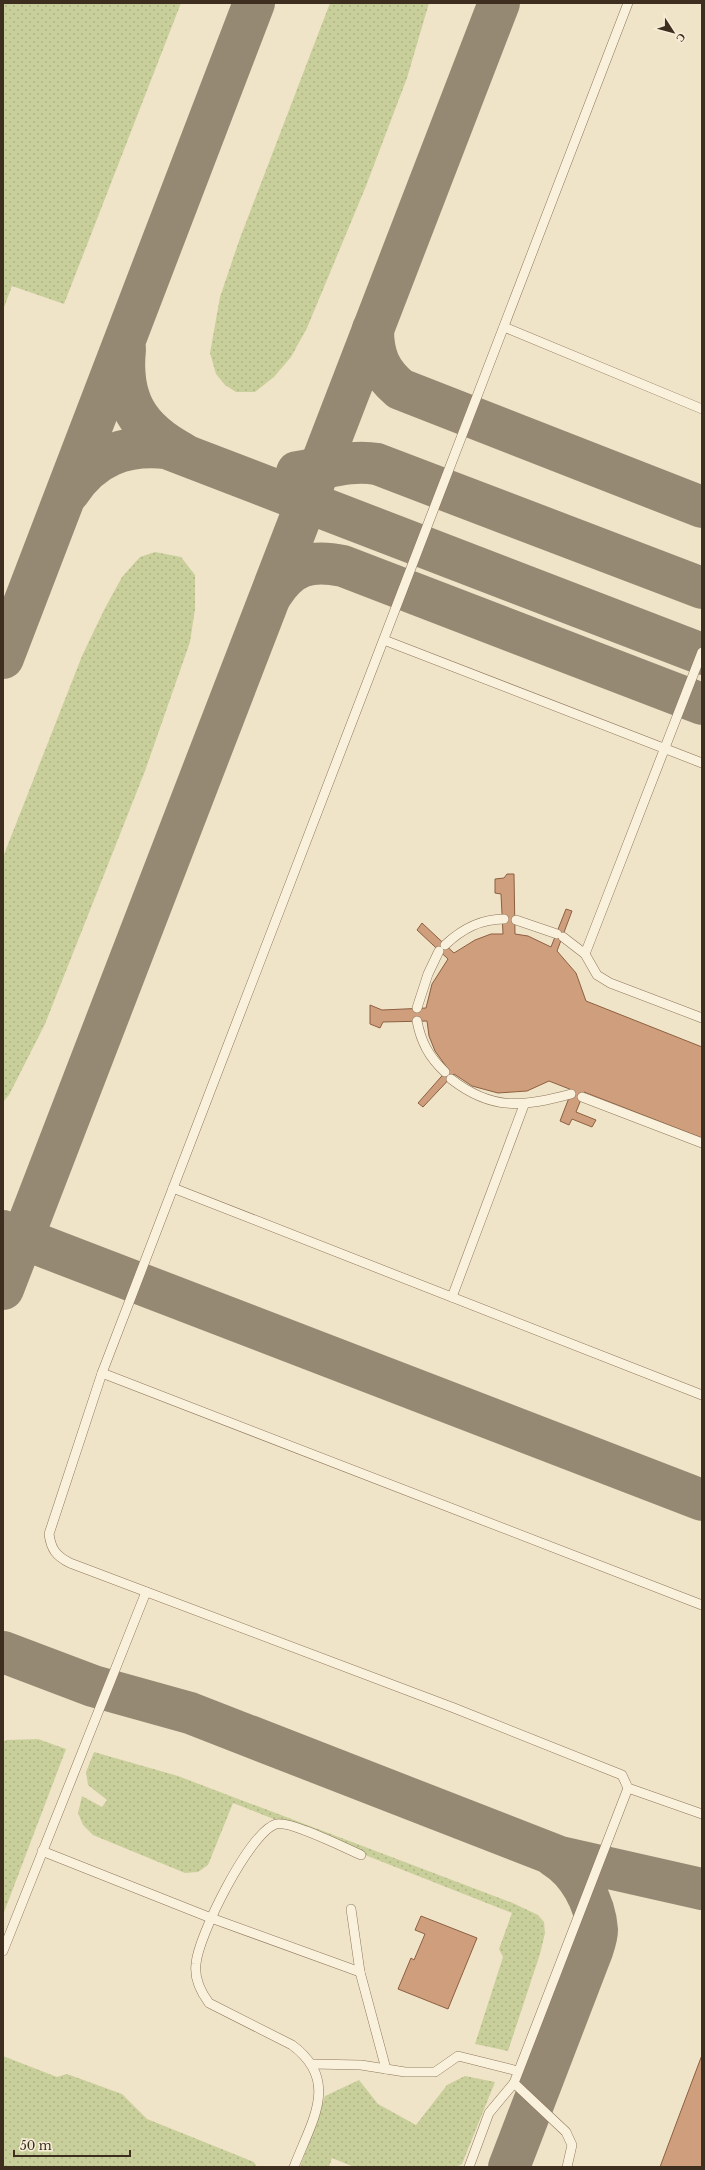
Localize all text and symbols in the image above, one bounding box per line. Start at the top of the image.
north arrow [653,12,693,52]
text: С [673,31,689,45]
scale bar [14,2132,130,2158]
text: 50 m [20,2138,52,2153]

